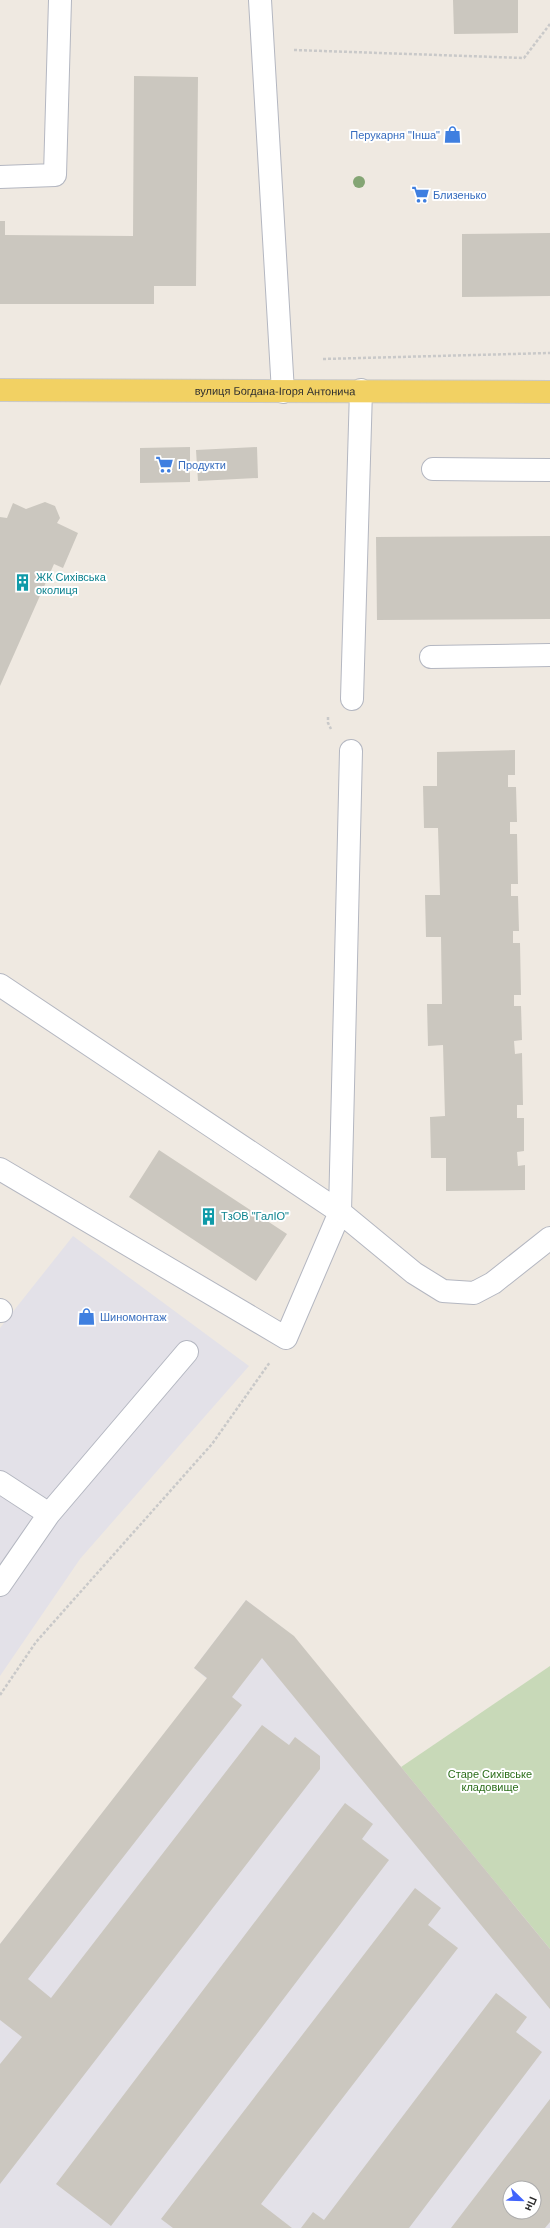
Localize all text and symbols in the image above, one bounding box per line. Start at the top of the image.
shop icon: Перукарня "Інша" [443,125,463,145]
place label: Перукарня "Інша" [350,129,440,141]
supermarket icon: Близенько [410,185,430,205]
place label: Близенько [433,189,487,201]
street label: вулиця Богдана-Ігоря Антонича [195,385,356,397]
supermarket icon: Продукти [155,455,175,475]
place label: Продукти [178,459,226,471]
place label: ЖК Сихівська околиця [36,571,107,596]
building icon: ЖК Сихівська околиця [13,573,33,593]
building icon: ТзОВ "ГалІО" [198,1206,218,1226]
place label: ТзОВ "ГалІО" [221,1210,289,1222]
shop icon: Шиномонтаж [77,1307,97,1327]
place label: Шиномонтаж [100,1311,167,1323]
park label: Старе Сихівське кладовище [448,1768,532,1793]
north arrow [502,2180,542,2220]
text: Пн [523,2195,540,2213]

